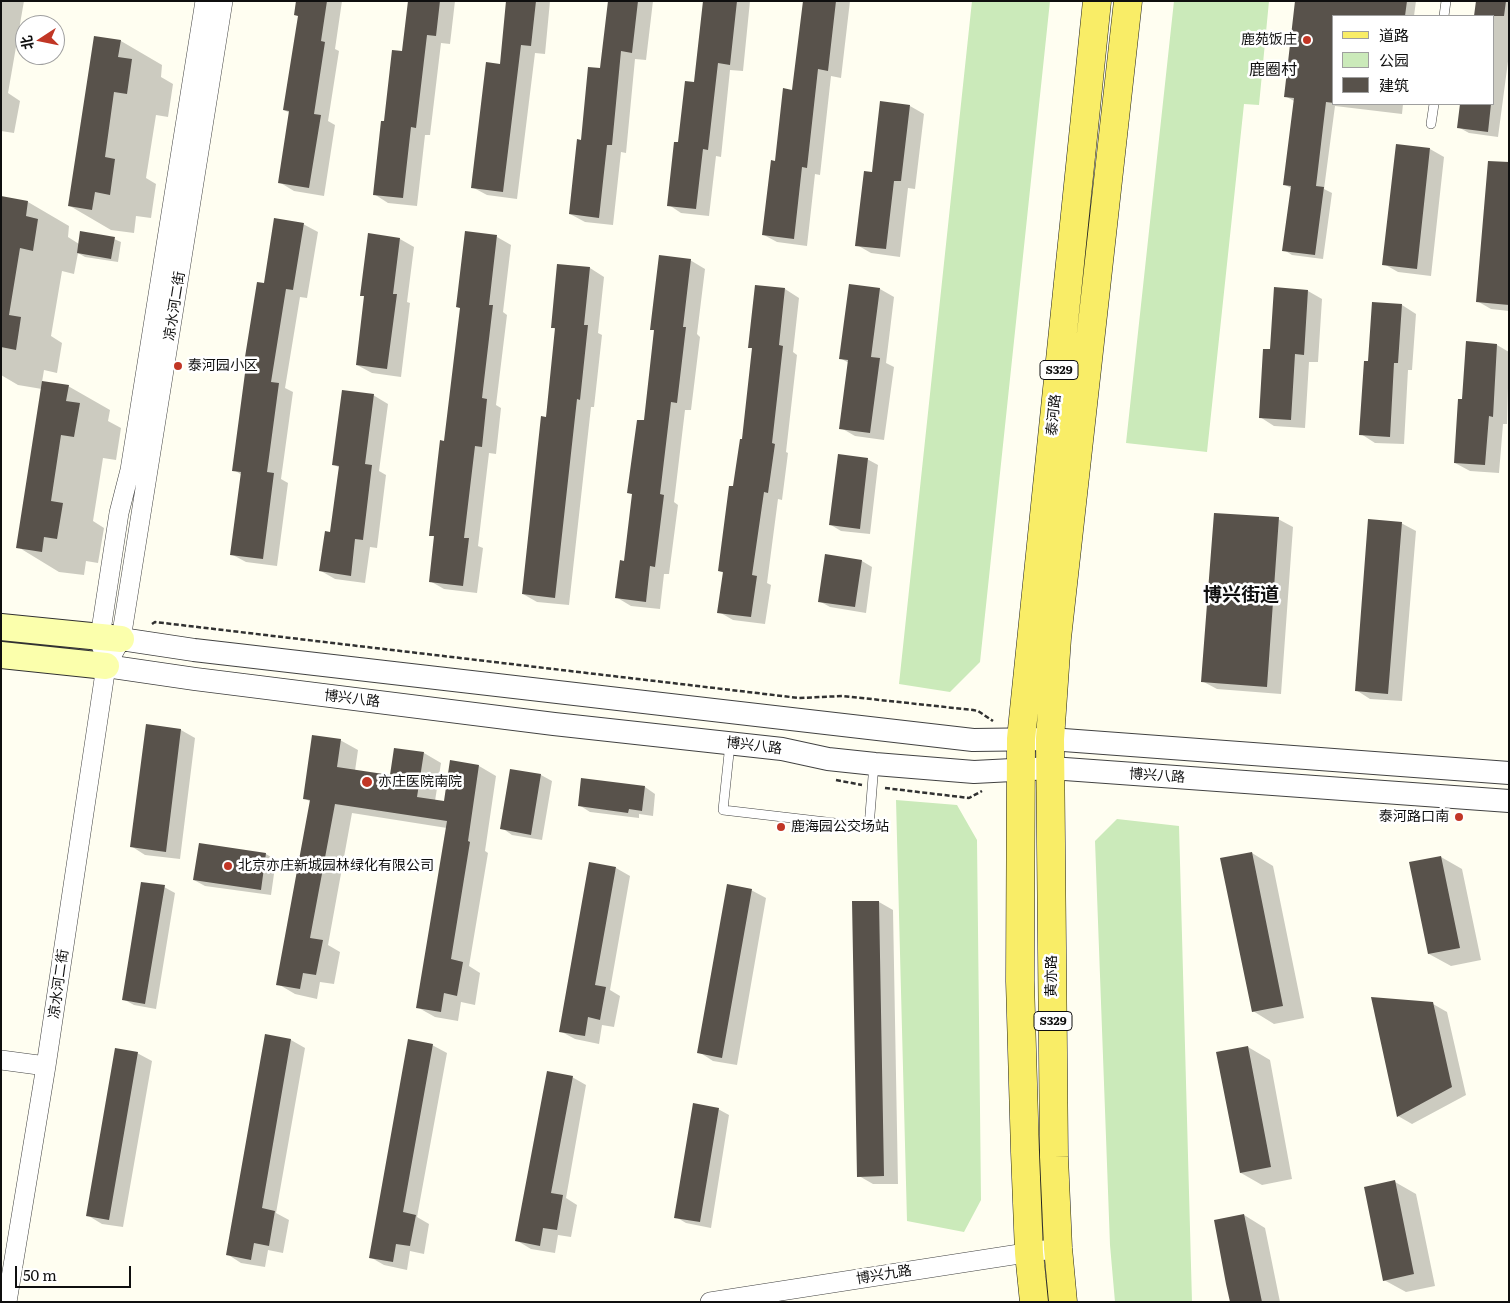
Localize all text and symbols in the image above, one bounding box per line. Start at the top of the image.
north arrow [15,15,65,65]
legend [1332,15,1495,105]
text: 道路 [1379,23,1409,46]
place label: 鹿苑饭庄 [1241,32,1297,48]
text: 北 [15,34,37,51]
marker: 鹿苑饭庄 [1301,34,1313,46]
text: 公园 [1379,48,1409,71]
district label: 鹿圈村 [1249,60,1297,80]
text: 建筑 [1379,73,1409,96]
street label: 凉水河二街 [161,270,189,342]
place label: 泰河园小区 [188,358,258,374]
marker: 泰河园小区 [172,360,184,372]
road number: S329 [1040,360,1078,380]
street label: 泰河路 [1043,393,1065,437]
district label: 博兴街道 [1203,584,1279,606]
street label: 博兴八路 [323,687,381,711]
street label: 博兴八路 [725,734,783,758]
street label: 博兴八路 [1128,766,1186,786]
place label: 亦庄医院南院 [378,774,462,790]
marker: 亦庄医院南院 [360,775,374,789]
place label: 泰河路口南 [1379,809,1449,825]
marker: 泰河路口南 [1453,811,1465,823]
place label: 鹿海园公交场站 [791,819,889,835]
marker: 鹿海园公交场站 [775,821,787,833]
place label: 北京亦庄新城园林绿化有限公司 [238,858,434,874]
marker: 北京亦庄新城园林绿化有限公司 [222,860,234,872]
street label: 凉水河二街 [46,948,72,1020]
street label: 黄亦路 [1044,955,1060,997]
road number: S329 [1034,1011,1072,1030]
scale bar [18,1256,134,1288]
street label: 博兴九路 [855,1262,913,1288]
text: 50 m [23,1263,57,1286]

